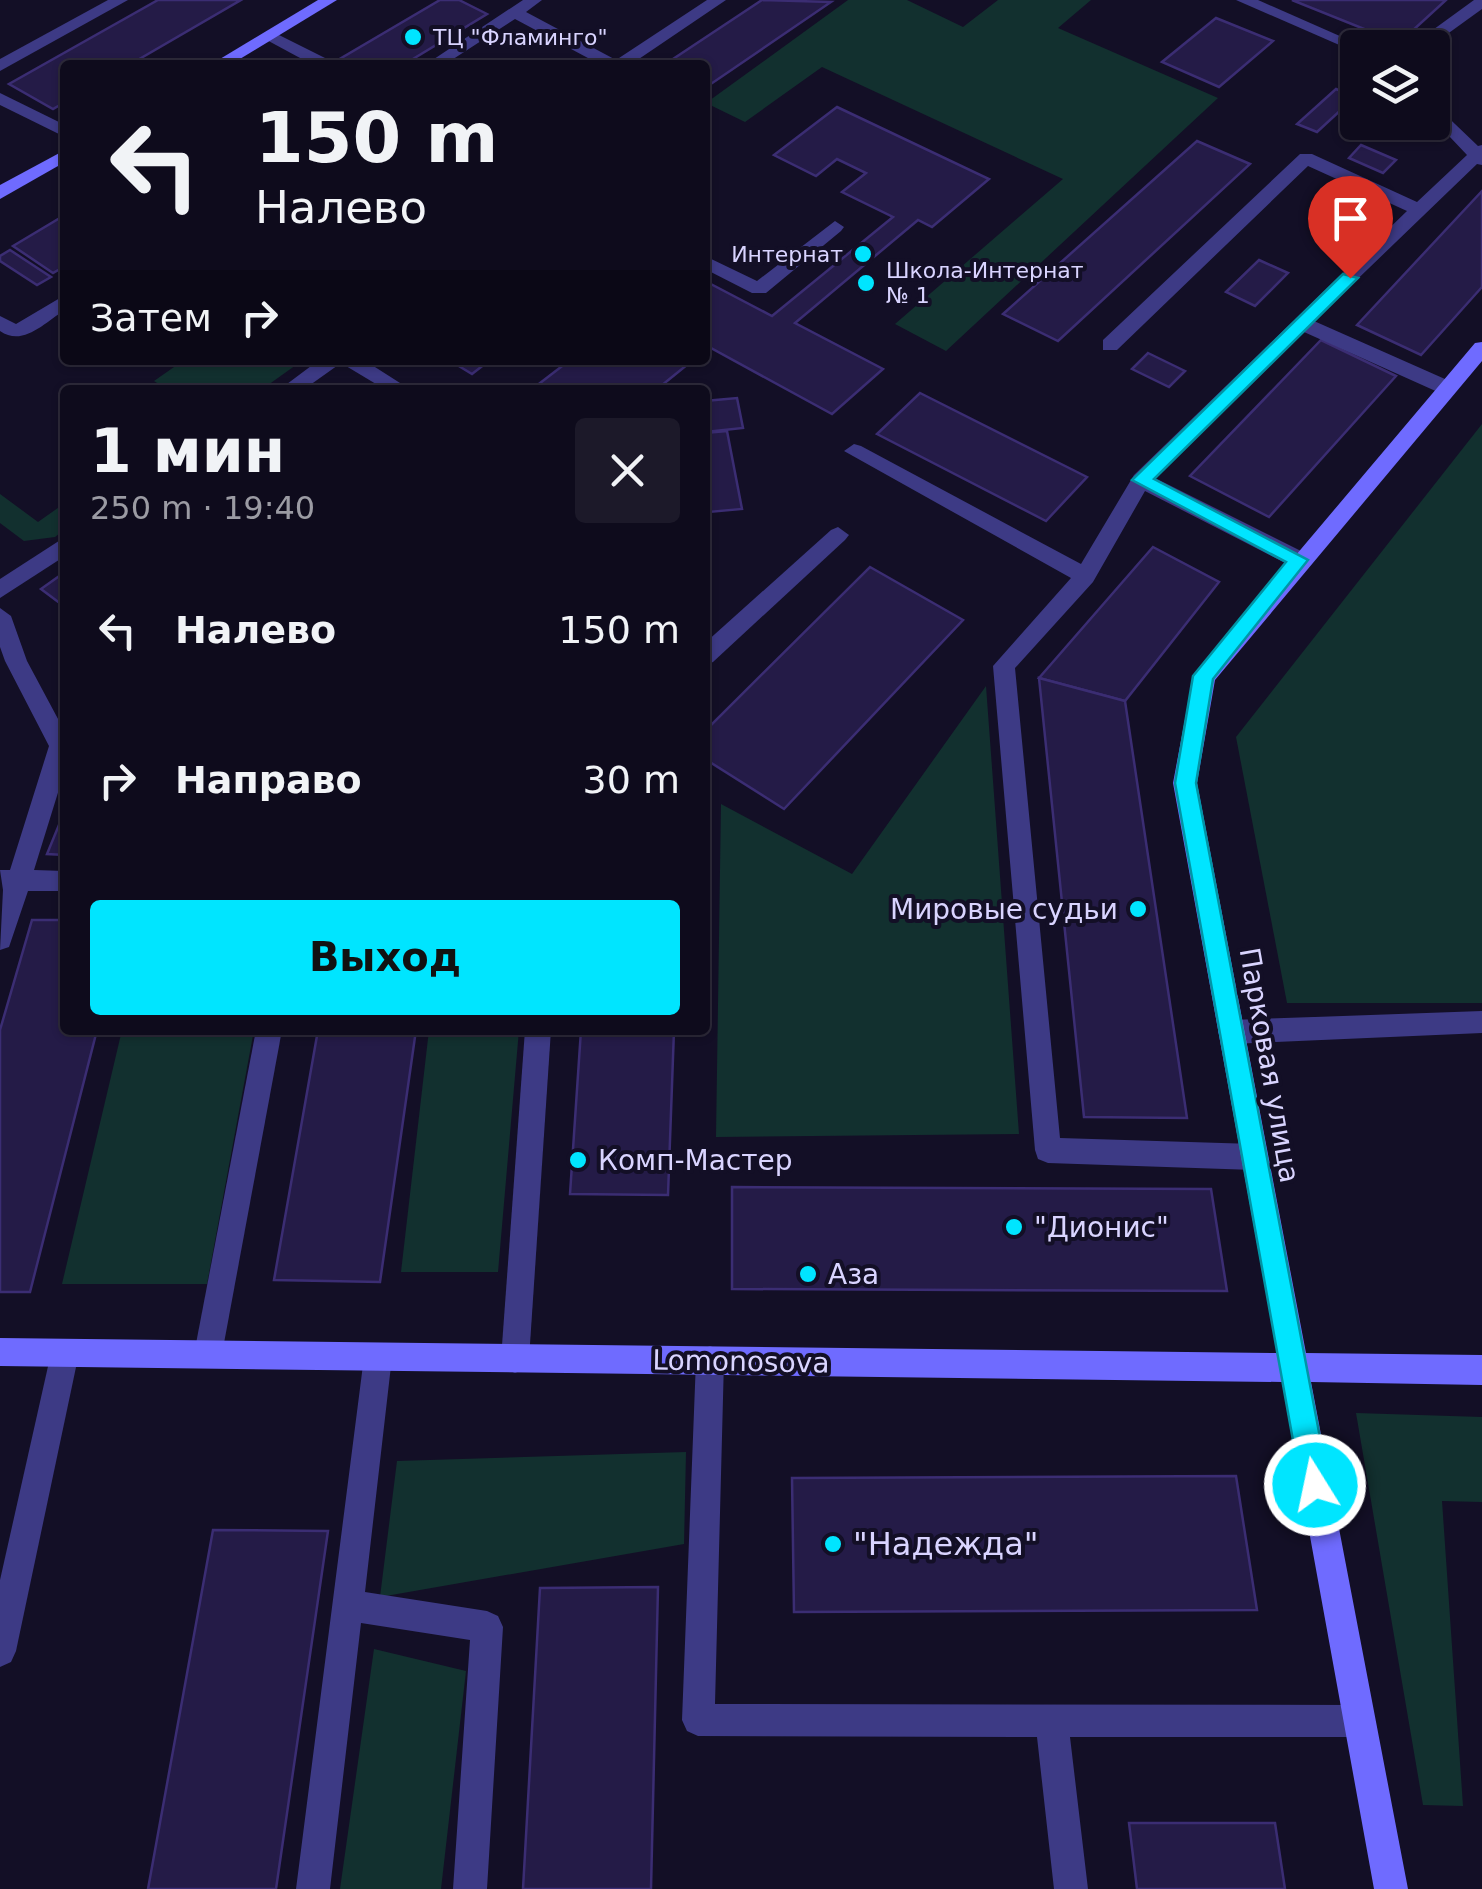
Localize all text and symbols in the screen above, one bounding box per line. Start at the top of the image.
place label: ТЦ "Фламинго" [432,25,608,50]
marker: ТЦ "Фламинго" [402,26,424,48]
map controls [1340,30,1450,140]
button: layers [1340,30,1450,140]
text: 150 m [255,97,498,179]
icon: left [90,100,220,230]
pin [1308,176,1393,279]
text: Налево [255,181,427,234]
icon: arrive [1323,191,1378,246]
place label: Интернат [731,242,843,267]
marker: Интернат [852,243,874,265]
place label: Школа-Интернат № 1 [886,258,1084,308]
marker: Школа-Интернат № 1 [855,272,877,294]
icon: right [232,290,287,345]
text: Затем [90,296,212,340]
text: 1 мин [90,416,285,486]
button: close [575,418,680,523]
text: 250 m · 19:40 [90,489,315,527]
icon: left [90,603,145,658]
text: Налево [175,608,336,652]
text: 150 m [558,608,680,652]
icon: right [90,753,145,808]
text: Направо [175,758,362,802]
text: 30 m [583,758,680,802]
place label: Мировые судьи [890,893,1118,926]
marker: Мировые судьи [1127,898,1149,920]
button: Выход [90,900,680,1015]
street label: Парковая улица [1233,945,1306,1185]
place label: Комп-Мастер [598,1144,793,1177]
marker: Комп-Мастер [567,1149,589,1171]
place label: "Дионис" [1034,1211,1169,1244]
marker: "Дионис" [1003,1216,1025,1238]
place label: Аза [828,1258,879,1291]
marker: Аза [797,1263,819,1285]
street label: Lomonosova [652,1343,830,1380]
position arrow [1263,1433,1367,1537]
place label: "Надежда" [853,1525,1038,1563]
marker: "Надежда" [822,1533,844,1555]

